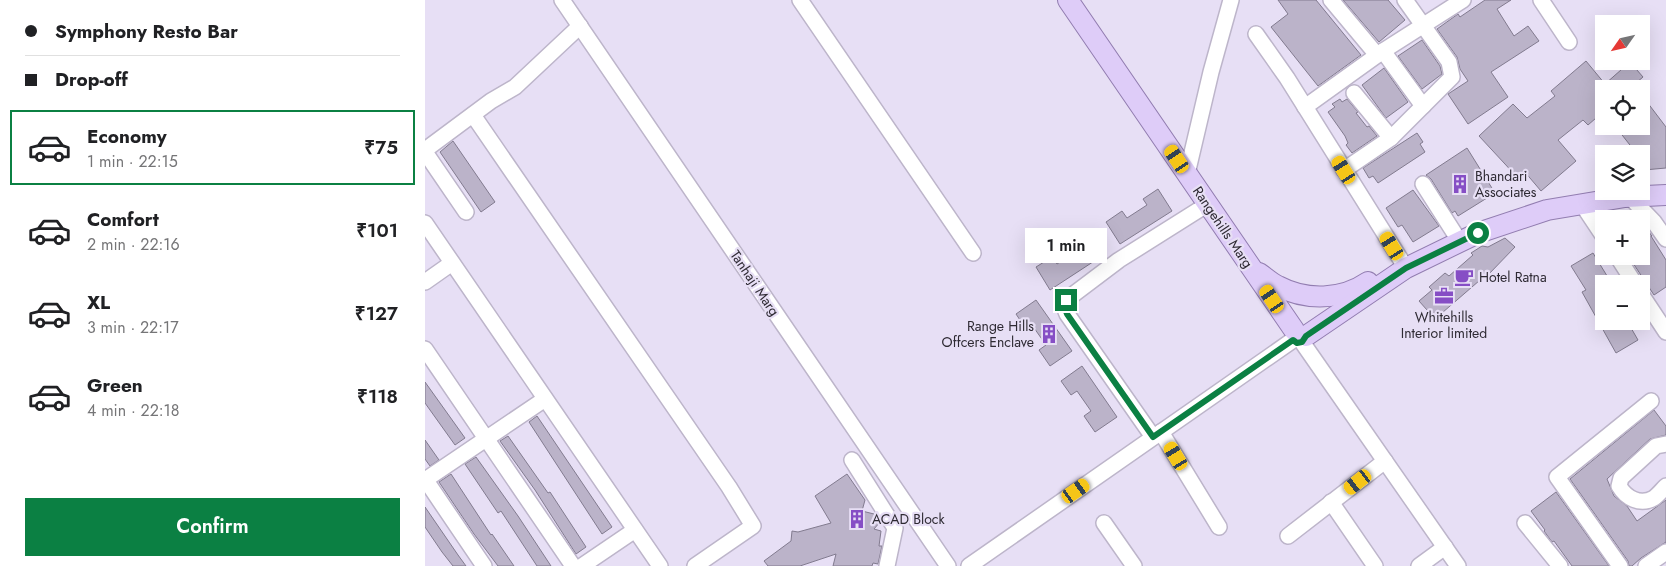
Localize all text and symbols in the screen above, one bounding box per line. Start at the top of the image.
north arrow [1595,15,1650,70]
map controls [1595,15,1650,330]
text: Symphony Resto Bar [55,18,238,45]
text: Drop-off [55,66,128,93]
button: locate [1595,80,1650,135]
text: Economy [87,123,167,150]
icon: car [27,125,72,170]
text: ₹75 [364,134,398,161]
car [1162,142,1191,176]
button: layers [1595,145,1650,200]
text: 1 min · 22:15 [87,150,178,173]
car [1329,153,1358,187]
place label: Bhandari Associates [1475,166,1537,202]
building icon: Bhandari Associates [1449,173,1471,195]
street label: Rangehills Marg [1188,182,1258,272]
text: Comfort [87,206,159,233]
icon: car [27,208,72,253]
button: + [1595,210,1650,265]
text: ₹101 [356,217,398,244]
route start [1467,222,1489,244]
callout: 1 min [1025,228,1107,262]
car [1377,229,1406,263]
text: 2 min · 22:16 [87,233,180,256]
text: 1 min [1047,234,1085,257]
street label: Tanhaji Marg [726,246,784,320]
cafe icon: Hotel Ratna [1453,266,1475,288]
place label: Hotel Ratna [1479,267,1547,287]
button: − [1595,275,1650,330]
car [1257,282,1286,316]
office icon: Whitehills Interior limited [1433,285,1455,307]
text: XL [87,289,110,316]
route end [1055,289,1077,311]
icon: car [27,291,72,336]
text: ₹127 [355,300,398,327]
place label: Whitehills Interior limited [1401,307,1487,343]
text: 3 min · 22:17 [87,316,179,339]
place label: Range Hills Offcers Enclave [942,316,1034,352]
building icon: Range Hills Offcers Enclave [1038,323,1060,345]
text: Green [87,372,143,399]
icon: car [27,374,72,419]
text: ₹118 [357,383,398,410]
text: 4 min · 22:18 [87,399,180,422]
car [1161,439,1190,473]
car [1341,467,1374,497]
car [1059,476,1092,506]
button: Confirm [25,498,400,556]
building icon: ACAD Block [846,508,868,530]
place label: ACAD Block [872,509,946,529]

